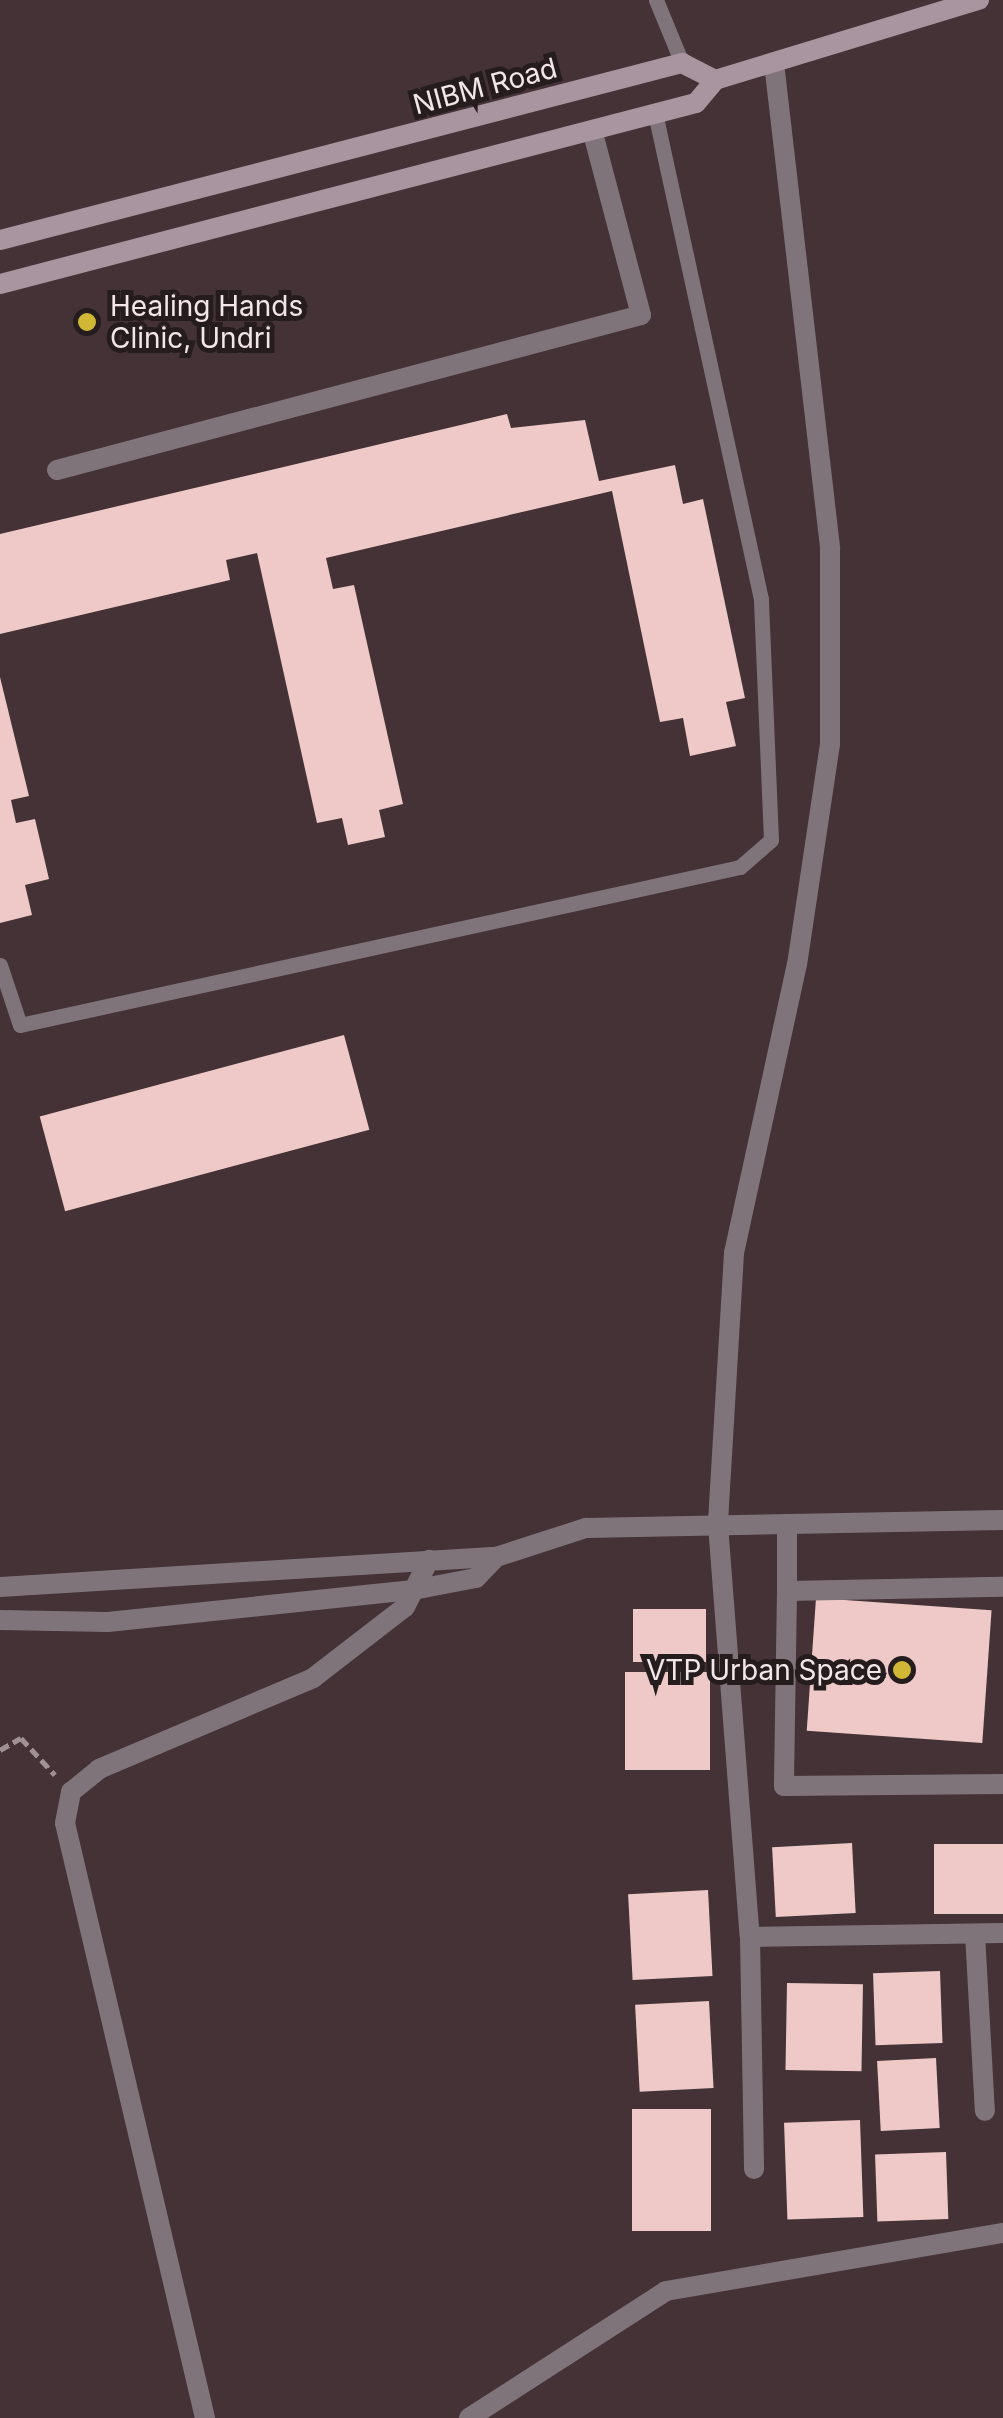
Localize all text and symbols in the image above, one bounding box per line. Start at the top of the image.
street label: NIBM Road [409,51,561,121]
place label: Healing Hands Clinic, Undri [110,289,303,355]
marker: Healing Hands Clinic, Undri [74,309,100,335]
place label: VTP Urban Space [646,1653,882,1687]
marker: VTP Urban Space [891,1659,913,1681]

